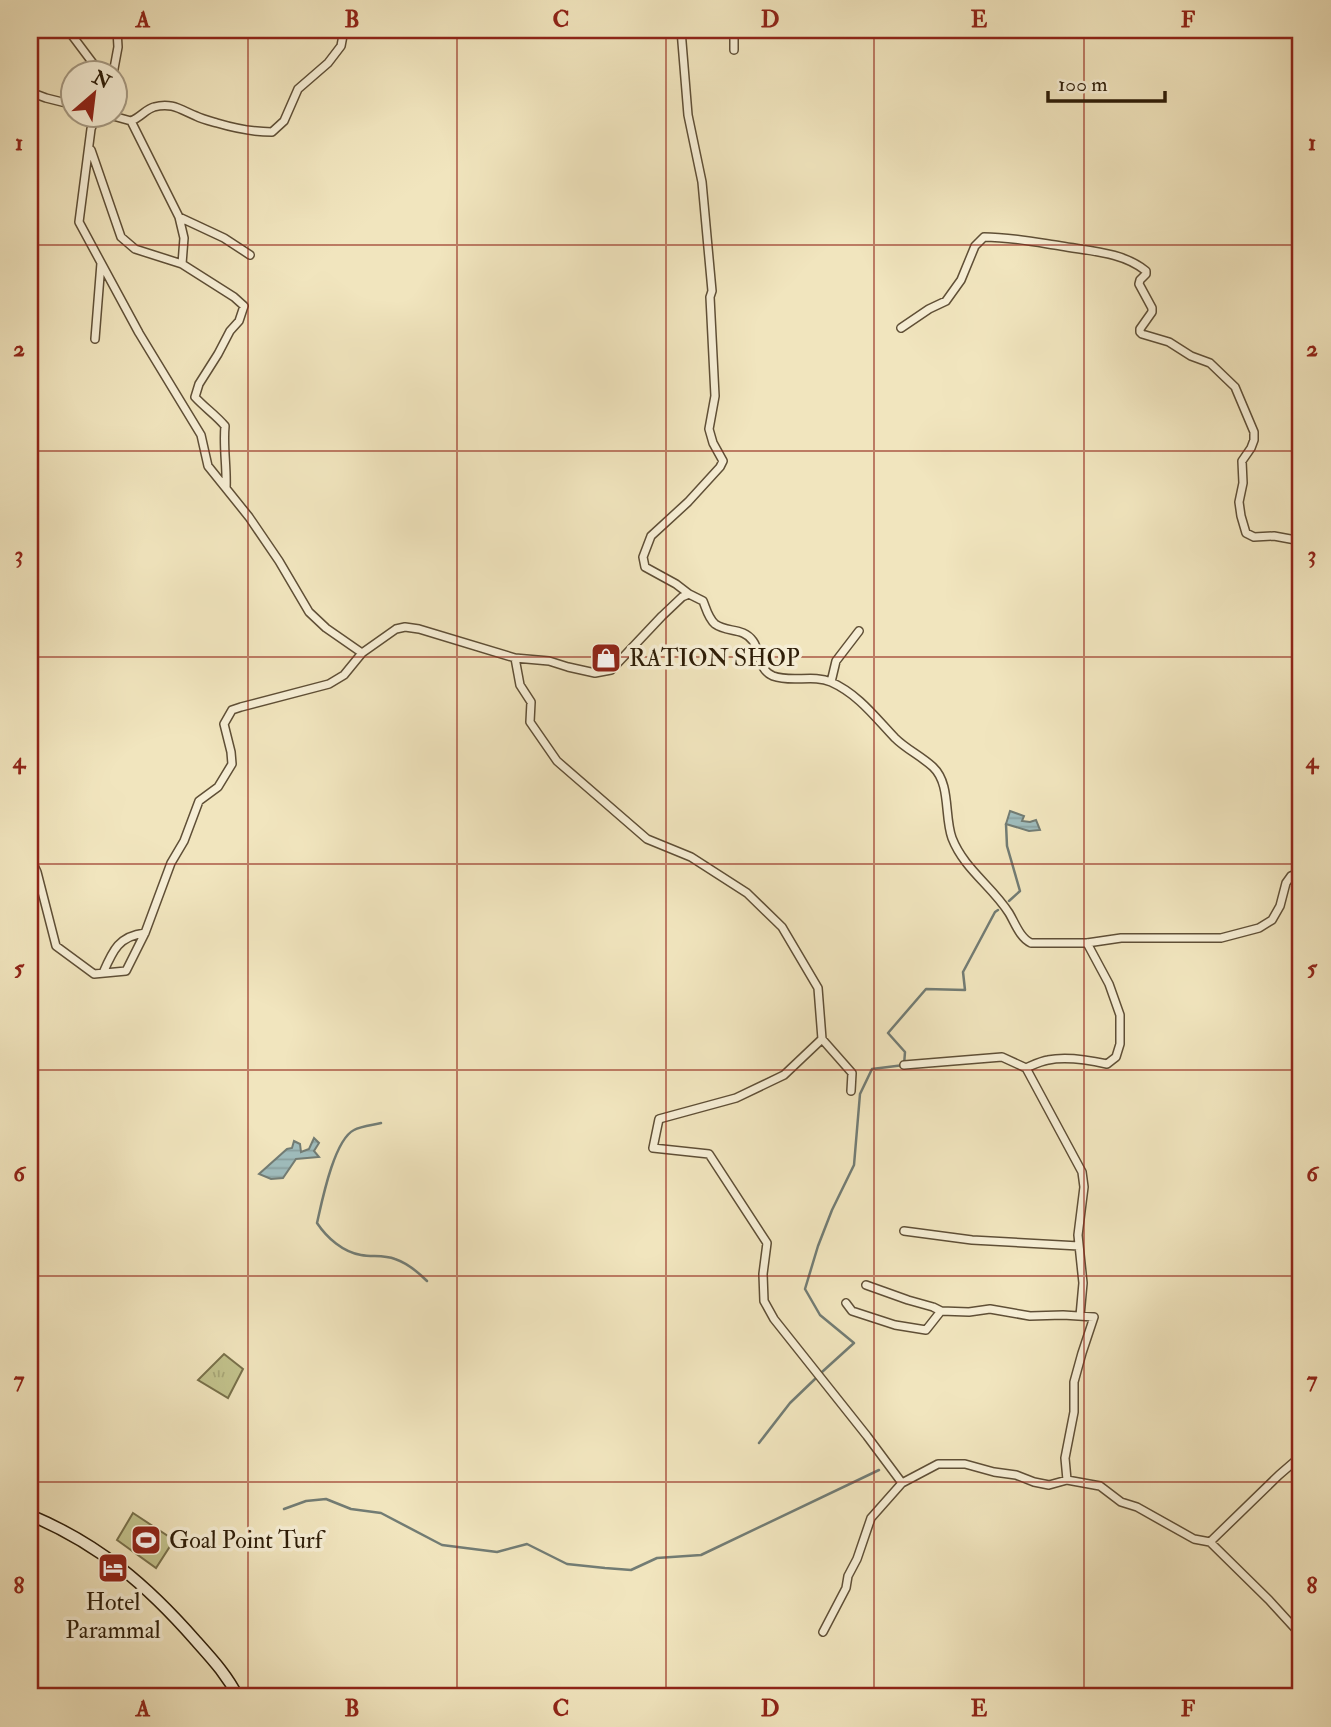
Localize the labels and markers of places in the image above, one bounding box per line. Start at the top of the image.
shop icon: RATION SHOP [589,641,623,675]
place label: RATION SHOP [629,643,800,674]
sports icon: Goal Point Turf [129,1523,163,1557]
place label: Goal Point Turf [169,1525,326,1556]
hotel icon: Hotel Parammal [96,1551,130,1585]
place label: Hotel Parammal [65,1587,161,1646]

